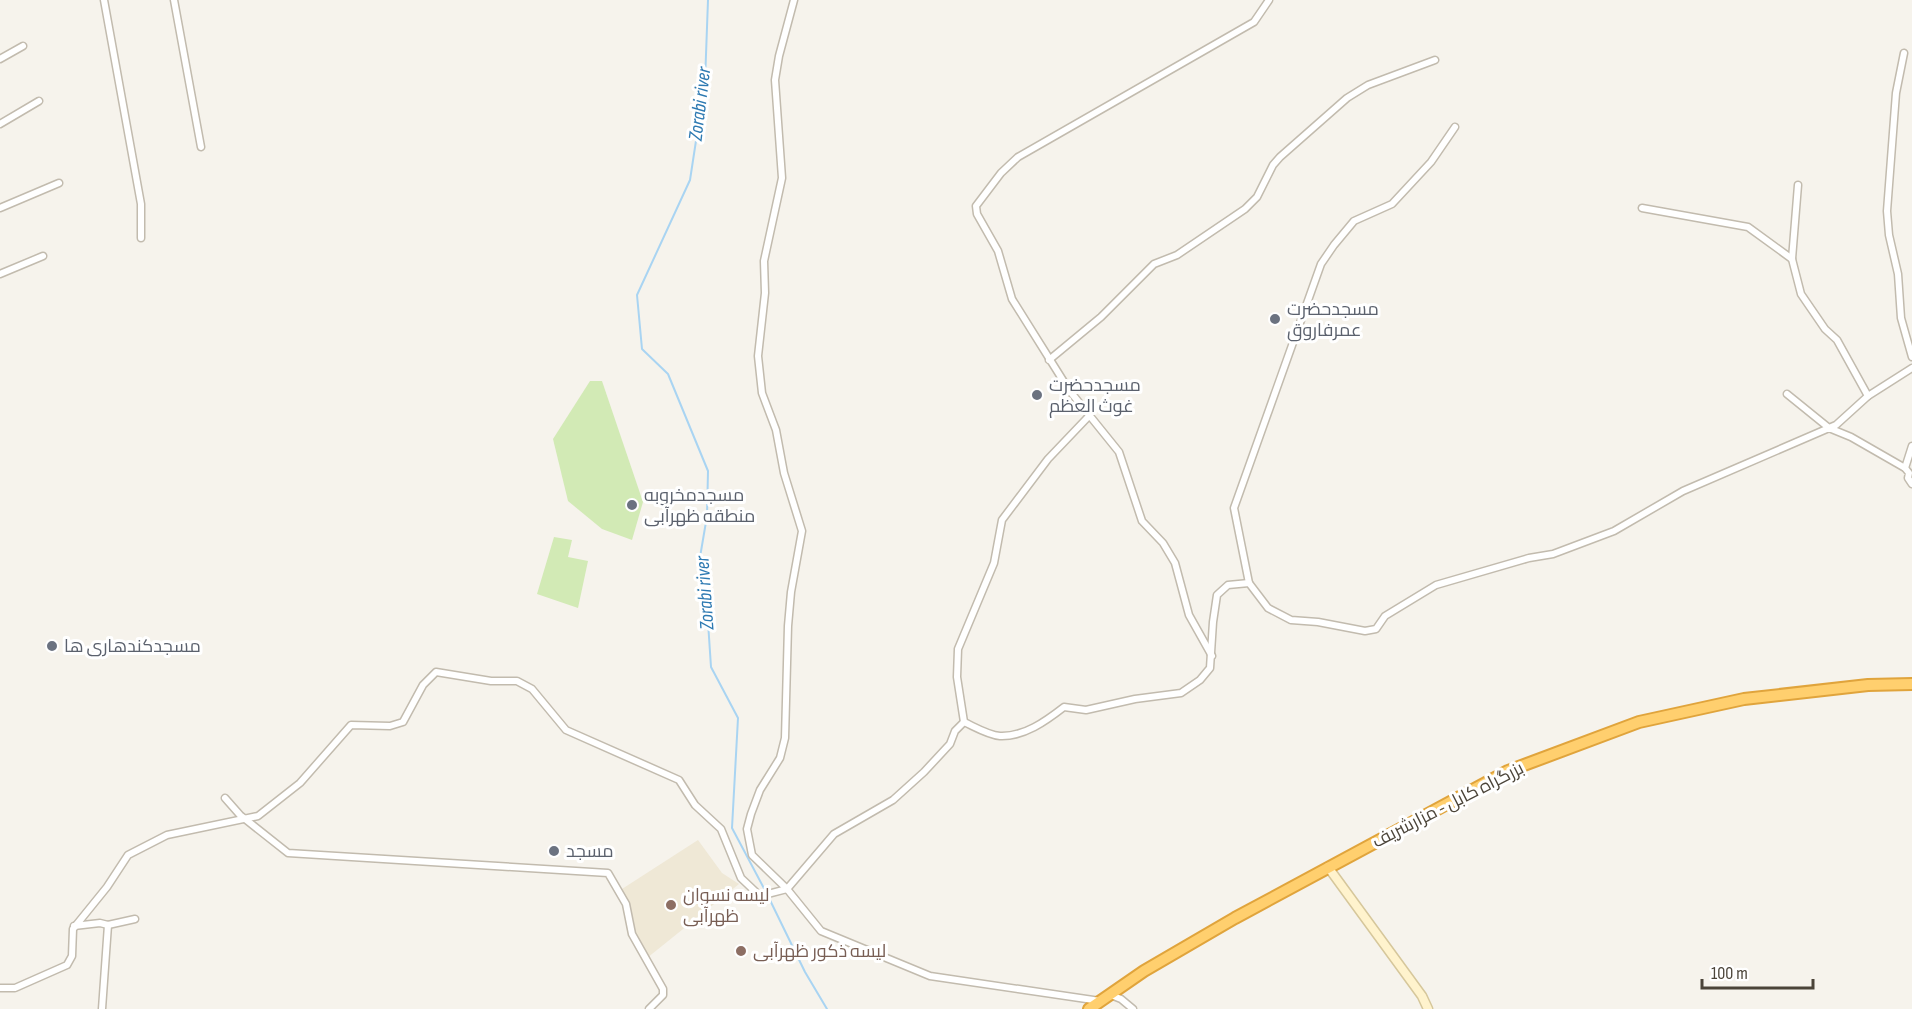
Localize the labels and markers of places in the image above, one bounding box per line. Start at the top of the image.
place label: مسجدحضرت عمرفاروق [1287,299,1379,342]
marker: مسجدحضرت عمرفاروق [1268,312,1282,326]
place label: مسجدحضرت غوث العظم [1049,375,1141,418]
marker: مسجدحضرت غوث العظم [1030,388,1044,402]
place label: مسجدمخروبه منطقه ظهرآبی [644,485,755,527]
marker: مسجدمخروبه منطقه ظهرآبی [625,498,639,512]
place label: مسجدکندهاری ها [64,636,201,657]
marker: مسجدکندهاری ها [45,639,59,653]
place label: مسجد [566,841,614,862]
marker: مسجد [547,844,561,858]
place label: لیسه نسوان ظهرآبی [683,885,770,927]
marker: لیسه نسوان ظهرآبی [664,898,678,912]
place label: لیسه ذکور ظهرآبی [753,941,886,962]
marker: لیسه ذکور ظهرآبی [734,944,748,958]

